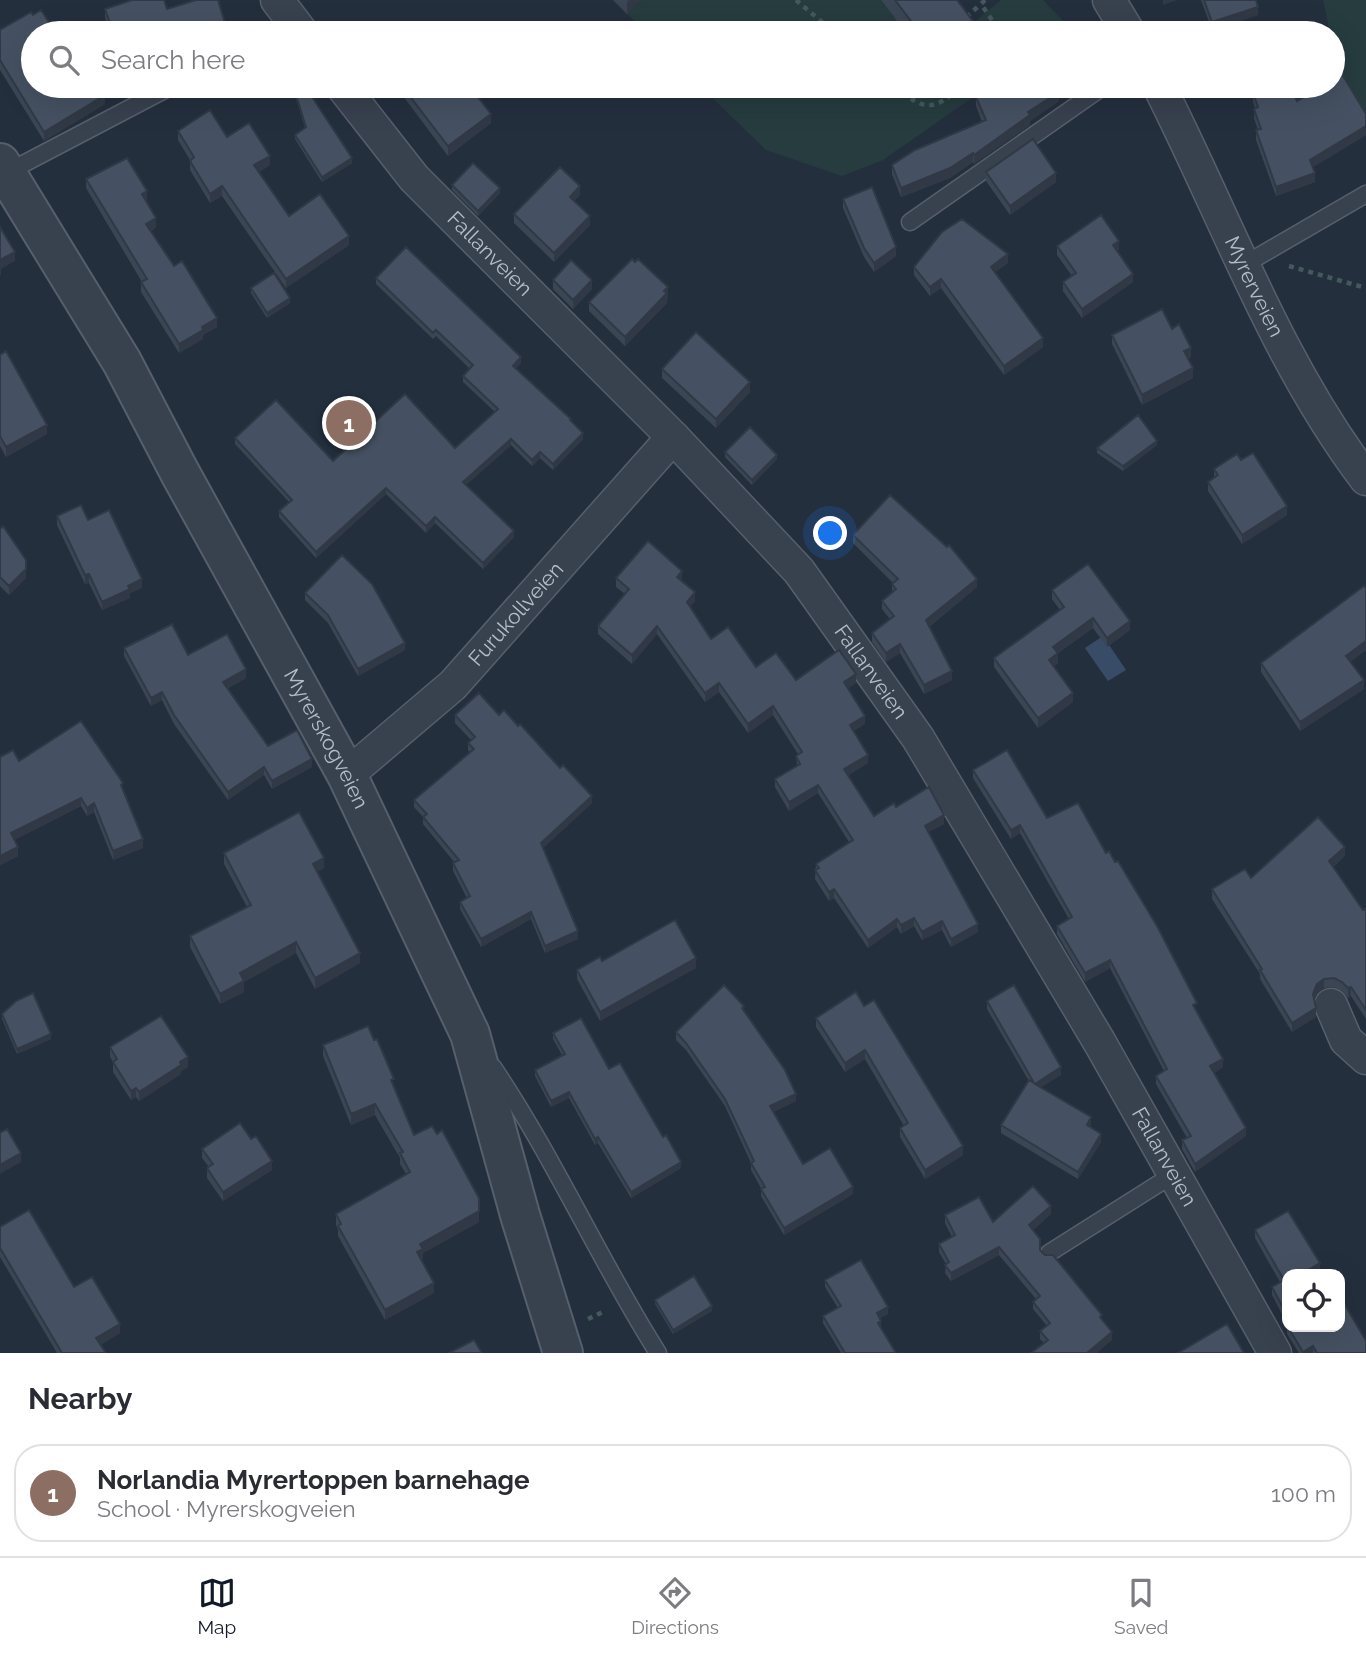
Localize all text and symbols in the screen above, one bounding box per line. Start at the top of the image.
search box [21,21,1345,98]
icon: search [45,41,83,79]
text: Search here [101,45,245,75]
street label: Fallanveien [443,206,538,301]
street label: Myrerveien [1220,232,1289,341]
pin: 1 [326,397,372,449]
your location [813,516,847,550]
street label: Furukollveien [463,557,568,671]
street label: Fallanveien [829,620,913,724]
street label: Myrerskogveien [279,664,374,812]
street label: Fallanveien [1127,1103,1203,1210]
map controls [1282,1269,1345,1332]
button: locate [1282,1269,1345,1332]
text: Nearby [28,1381,132,1416]
text: Norlandia Myrertoppen barnehage [97,1465,530,1495]
text: 1 [47,1480,59,1507]
text: 100 m [1271,1480,1336,1507]
text: School · Myrerskogveien [97,1495,356,1522]
tab: Map [198,1574,236,1638]
tab: Directions [631,1574,719,1638]
tab: Saved [1114,1574,1168,1638]

